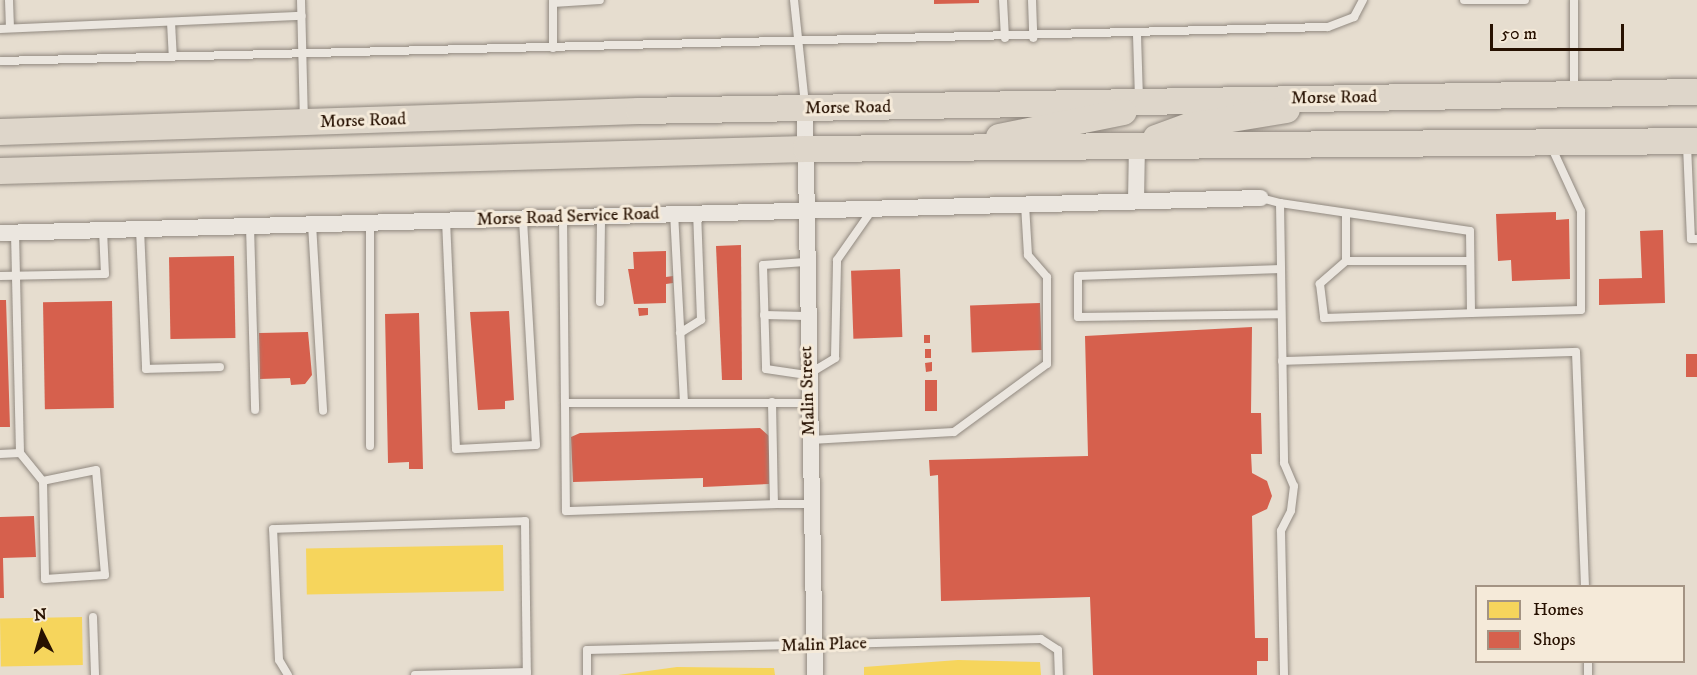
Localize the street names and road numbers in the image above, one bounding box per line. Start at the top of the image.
street label: Morse Road [1291,86,1377,110]
street label: Morse Road [805,96,891,120]
street label: Morse Road [320,109,406,133]
street label: Morse Road Service Road [476,203,660,231]
street label: Malin Street [796,346,820,436]
street label: Malin Place [781,633,867,657]

